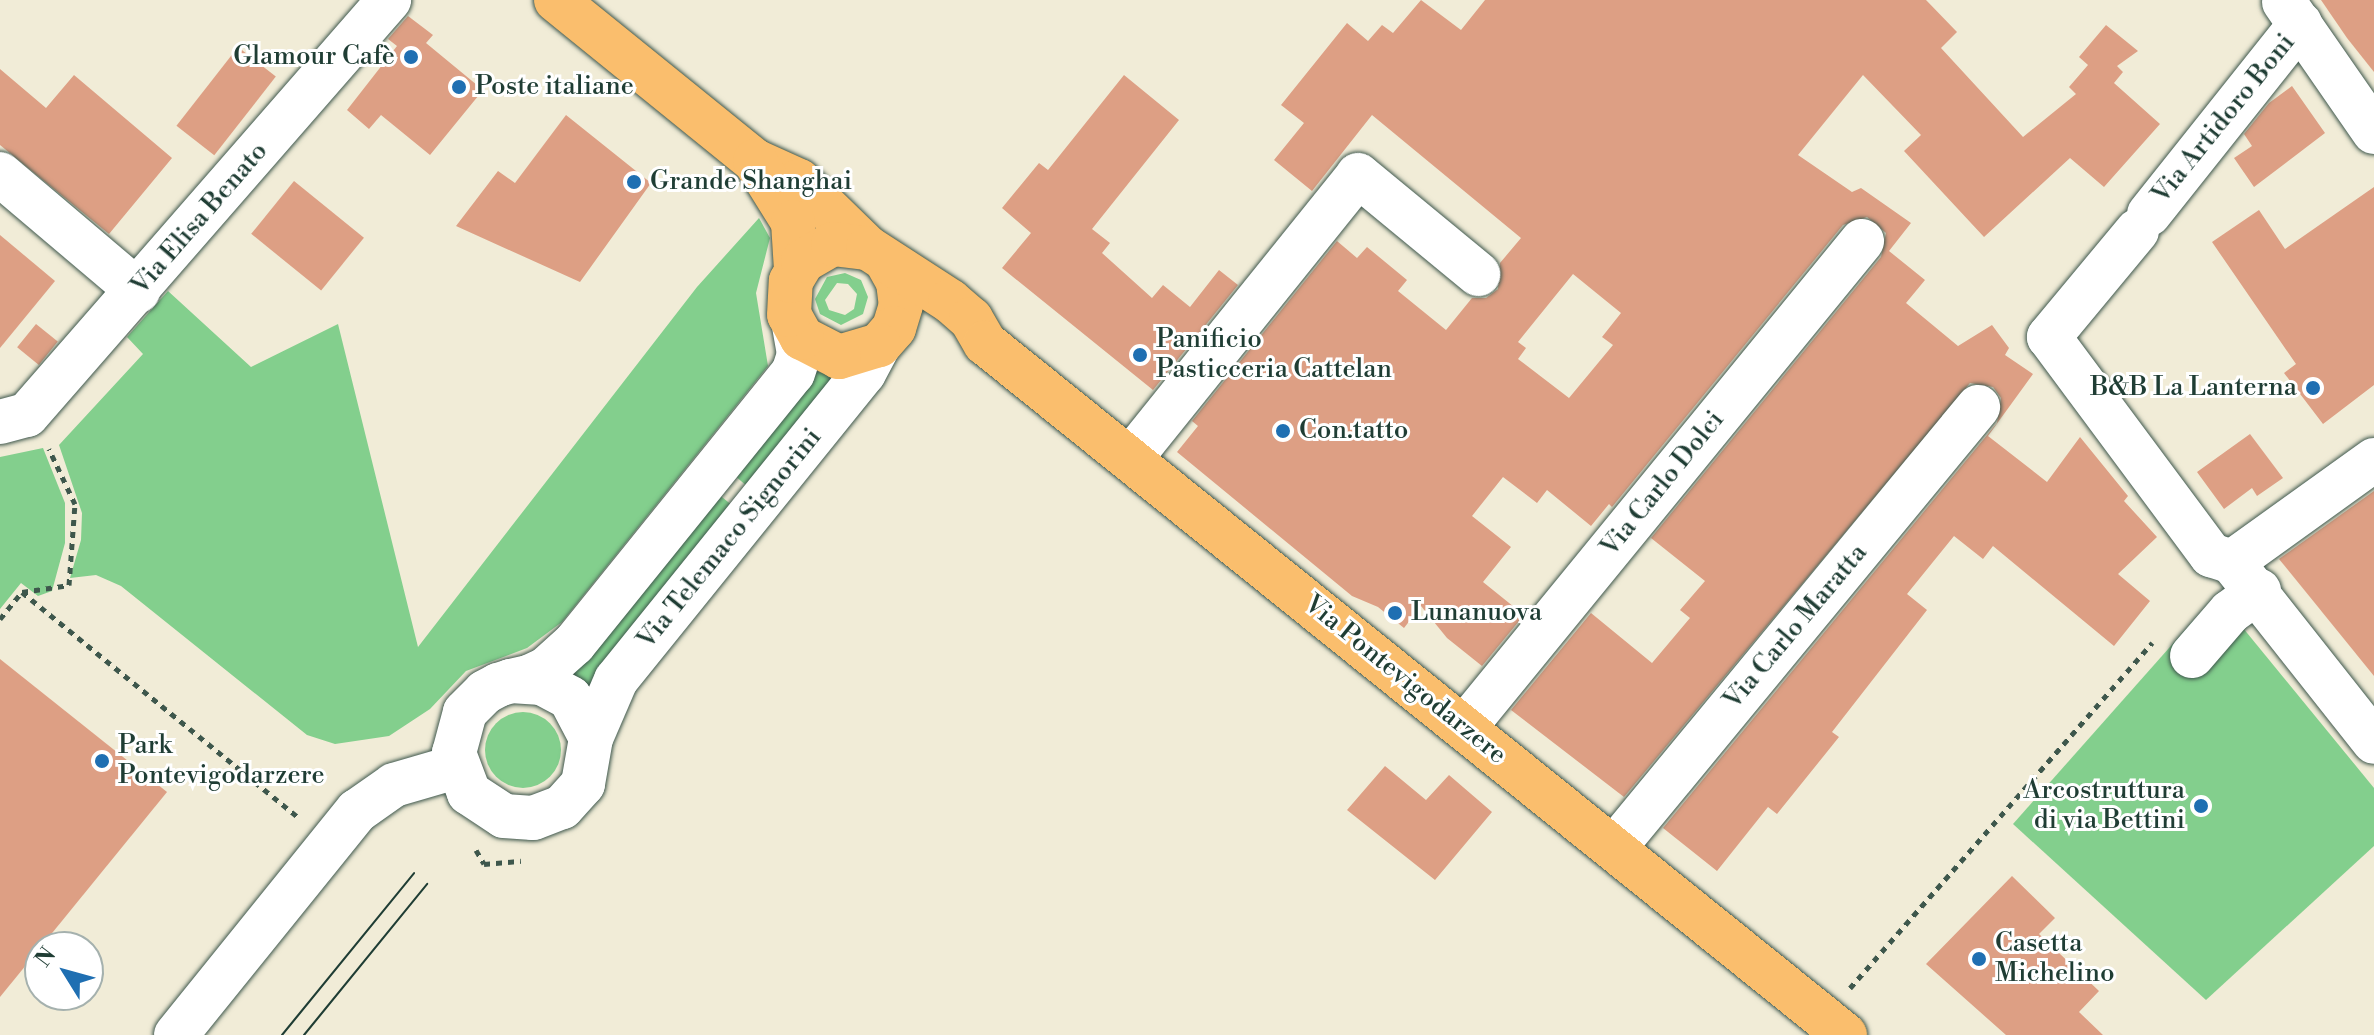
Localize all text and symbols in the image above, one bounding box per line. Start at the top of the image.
street label: Via Artidoro Boni [2146,28,2302,210]
place label: Glamour Cafè [233,41,395,73]
marker: Glamour Cafè [402,48,420,66]
place label: Poste italiane [475,71,634,103]
marker: Poste italiane [450,78,468,96]
street label: Via Elisa Benato [125,136,275,302]
place label: Grande Shanghai [650,166,852,198]
marker: Grande Shanghai [625,173,643,191]
place label: Panificio Pasticceria Cattelan [1156,324,1392,386]
marker: Panificio Pasticceria Cattelan [1131,346,1149,364]
place label: B&B La Lanterna [2090,372,2297,404]
marker: B&B La Lanterna [2304,379,2322,397]
street label: Via Carlo Dolci [1595,405,1731,563]
place label: Con.tatto [1299,415,1408,447]
street label: Via Telemaco Signorini [631,422,829,656]
marker: Con.tatto [1274,422,1292,440]
street label: Via Carlo Maratta [1718,538,1874,716]
street label: Via Pontevigodarzere [1298,589,1512,771]
place label: Lunanuova [1411,597,1542,629]
marker: Lunanuova [1386,604,1404,622]
place label: Park Pontevigodarzere [118,730,325,792]
marker: Park Pontevigodarzere [93,752,111,770]
place label: Arcostruttura di via Bettini [2023,775,2185,836]
marker: Arcostruttura di via Bettini [2192,797,2210,815]
place label: Casetta Michelino [1995,928,2114,990]
north arrow [24,931,104,1011]
text: N [30,942,62,973]
marker: Casetta Michelino [1970,950,1988,968]

